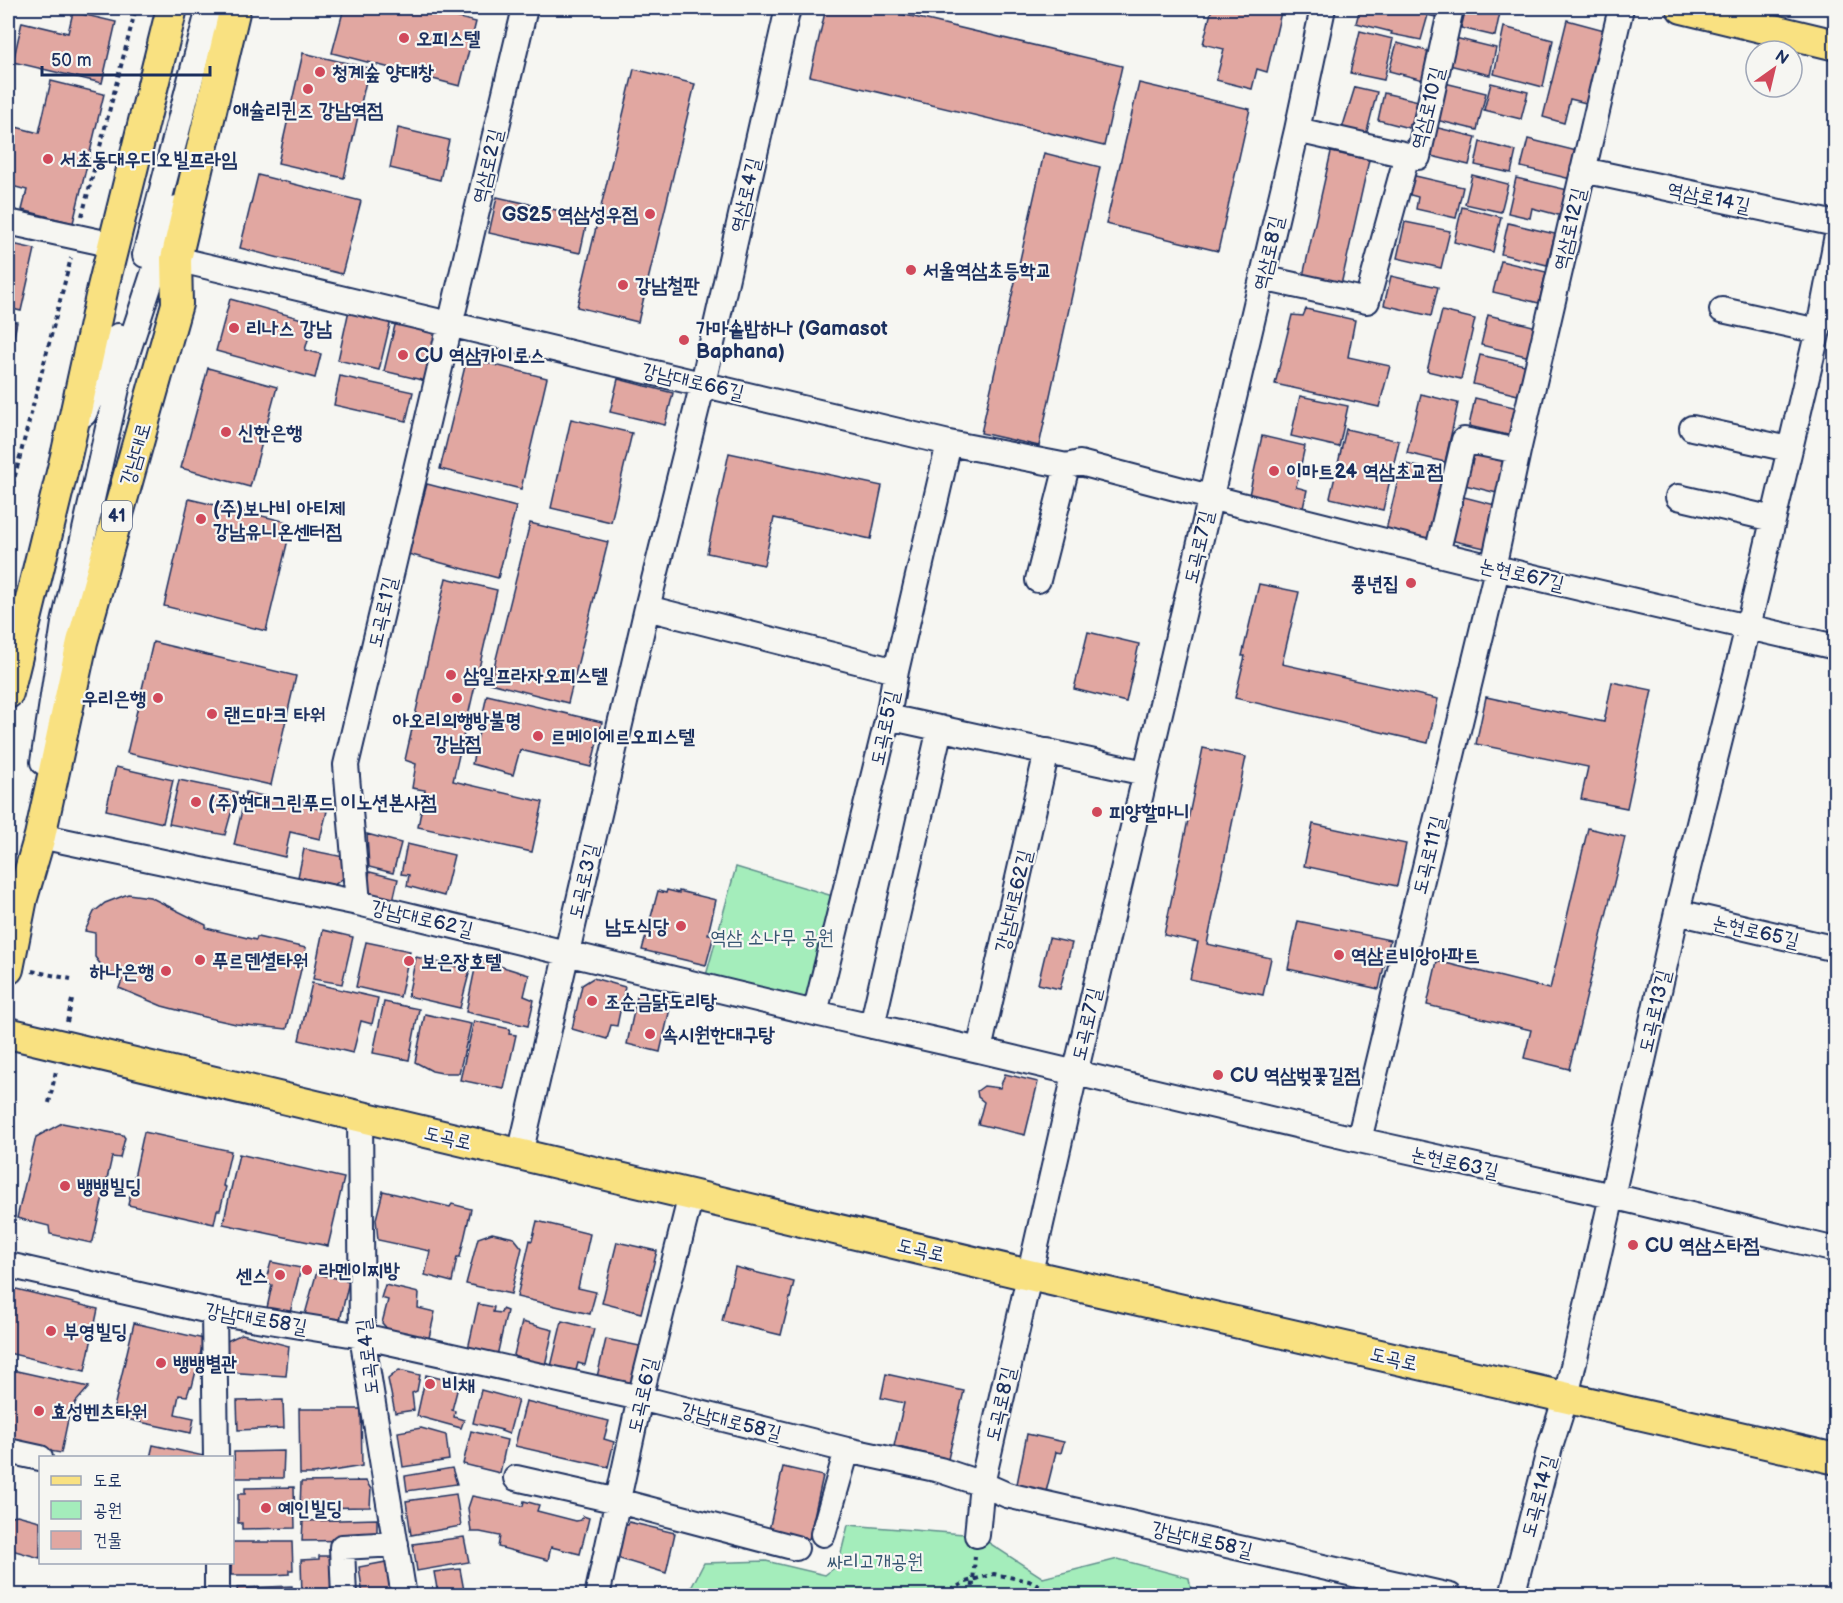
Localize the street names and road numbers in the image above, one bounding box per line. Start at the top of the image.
street label: 역삼로10길 [1406,65,1450,152]
street label: 역삼로2길 [468,126,508,206]
street label: 역삼로4길 [726,155,766,235]
street label: 역삼로14길 [1665,177,1753,218]
street label: 역삼로12길 [1549,186,1591,273]
street label: 역삼로8길 [1249,213,1289,293]
street label: 강남대로66길 [639,358,747,405]
street label: 강남대로 [116,420,156,489]
road number: 41 [102,501,132,531]
street label: 도곡로7길 [1179,508,1219,586]
street label: 논현로67길 [1477,554,1567,596]
street label: 도곡로1길 [363,574,403,650]
street label: 도곡로5길 [865,689,905,768]
street label: 도곡로11길 [1408,814,1450,897]
street label: 도곡로3길 [564,841,604,921]
street label: 강남대로62길 [991,848,1037,955]
street label: 강남대로62길 [368,896,475,942]
street label: 논현로65길 [1710,910,1801,954]
street label: 도곡로13길 [1634,967,1676,1055]
street label: 도곡로7길 [1067,985,1107,1063]
street label: 도곡로 [422,1121,474,1155]
street label: 논현로63길 [1409,1142,1501,1184]
street label: 도곡로 [895,1233,947,1267]
street label: 강남대로58길 [203,1298,309,1340]
street label: 도곡로4길 [351,1317,385,1396]
street label: 도곡로 [1368,1342,1420,1376]
street label: 도곡로6길 [623,1355,663,1435]
street label: 도곡로8길 [981,1364,1021,1444]
street label: 강남대로58길 [678,1398,784,1446]
street label: 도곡로14길 [1516,1452,1561,1540]
street label: 강남대로58길 [1149,1517,1255,1563]

